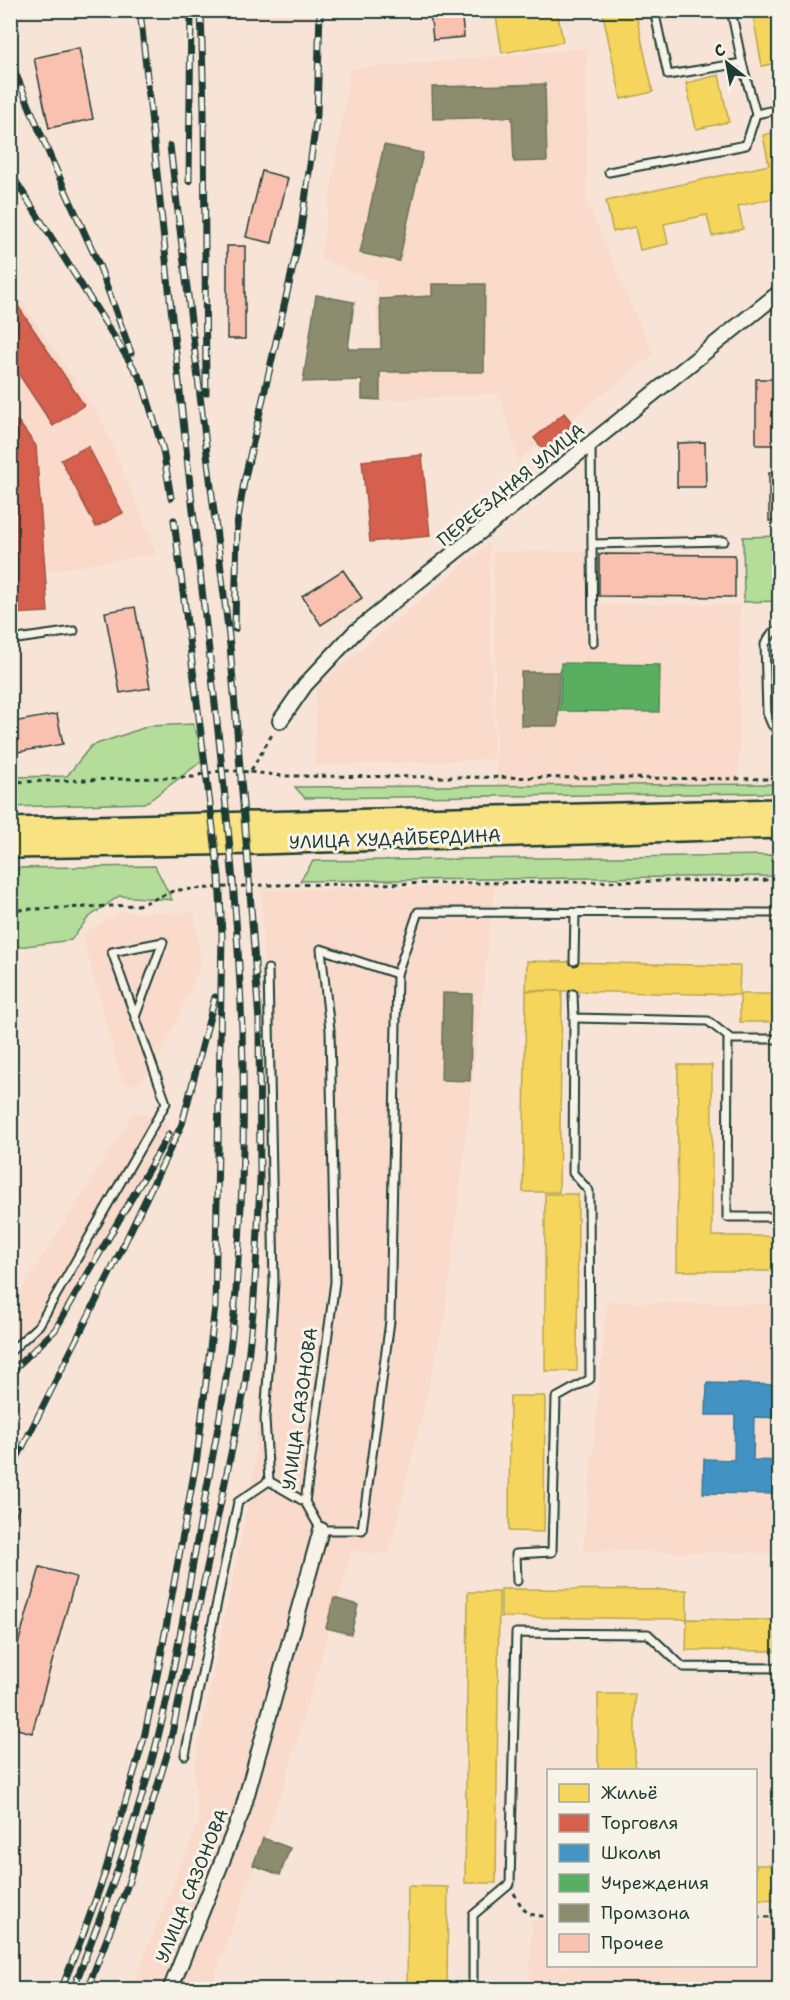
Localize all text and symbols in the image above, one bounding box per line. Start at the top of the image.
north arrow [697,33,757,93]
text: С [710,39,729,62]
street label: ПЕРЕЕЗДНАЯ УЛИЦА [432,418,590,552]
street label: УЛИЦА ХУДАЙБЕРДИНА [289,823,501,855]
street label: УЛИЦА САЗОНОВА [277,1326,323,1492]
legend [547,1769,757,1967]
text: Жильё [601,1781,658,1805]
street label: УЛИЦА САЗОНОВА [150,1805,234,1967]
text: Торговля [601,1811,679,1835]
text: Школы [601,1841,661,1865]
text: Учреждения [601,1871,709,1895]
text: Промзона [601,1901,690,1925]
text: Прочее [601,1931,664,1955]

